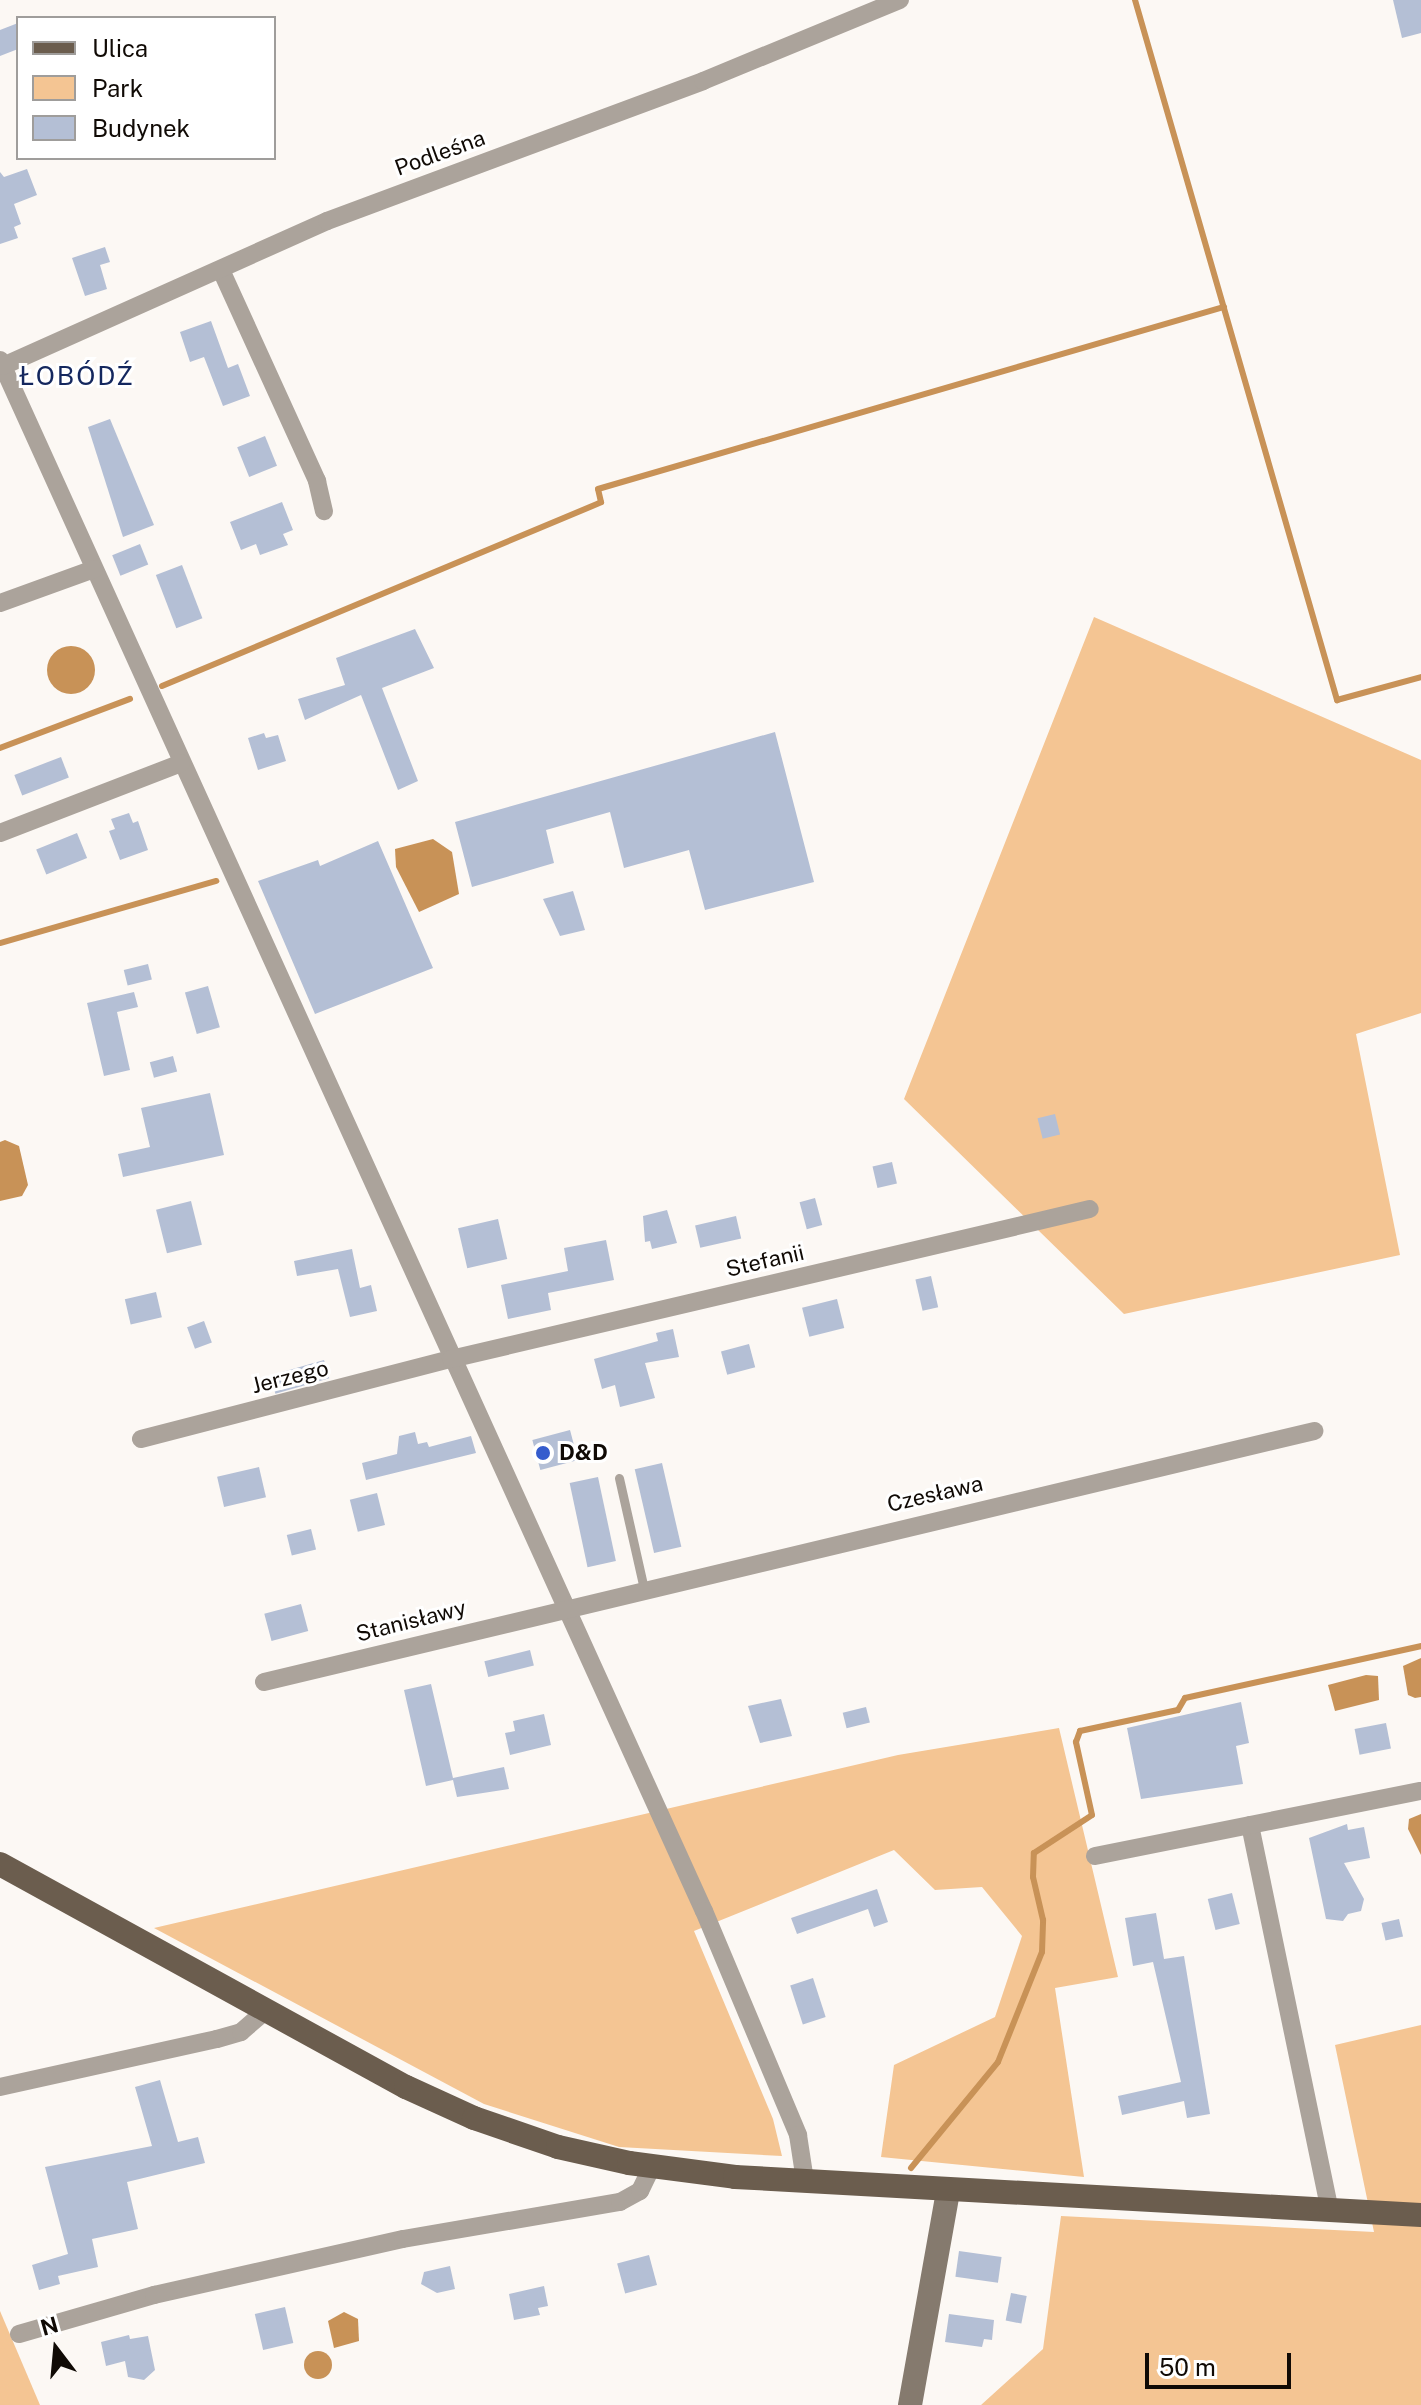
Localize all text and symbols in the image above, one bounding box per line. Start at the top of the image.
legend [16,16,276,160]
text: Ulica [92,34,148,62]
text: Park [92,74,143,102]
text: Budynek [92,114,190,142]
street label: Podleśna [391,125,489,181]
district label: ŁOBÓDŹ [19,360,135,392]
street label: Stefanii [723,1239,807,1283]
street label: Jerzego [249,1355,331,1399]
place label: D&D [559,1440,608,1466]
marker: D&D [534,1444,552,1462]
street label: Czesława [885,1470,985,1518]
street label: Stanisławy [353,1595,469,1647]
north arrow [16,2309,96,2389]
text: N [38,2311,61,2341]
scale bar [1149,2337,1295,2387]
text: 50 m [1159,2353,1216,2381]

